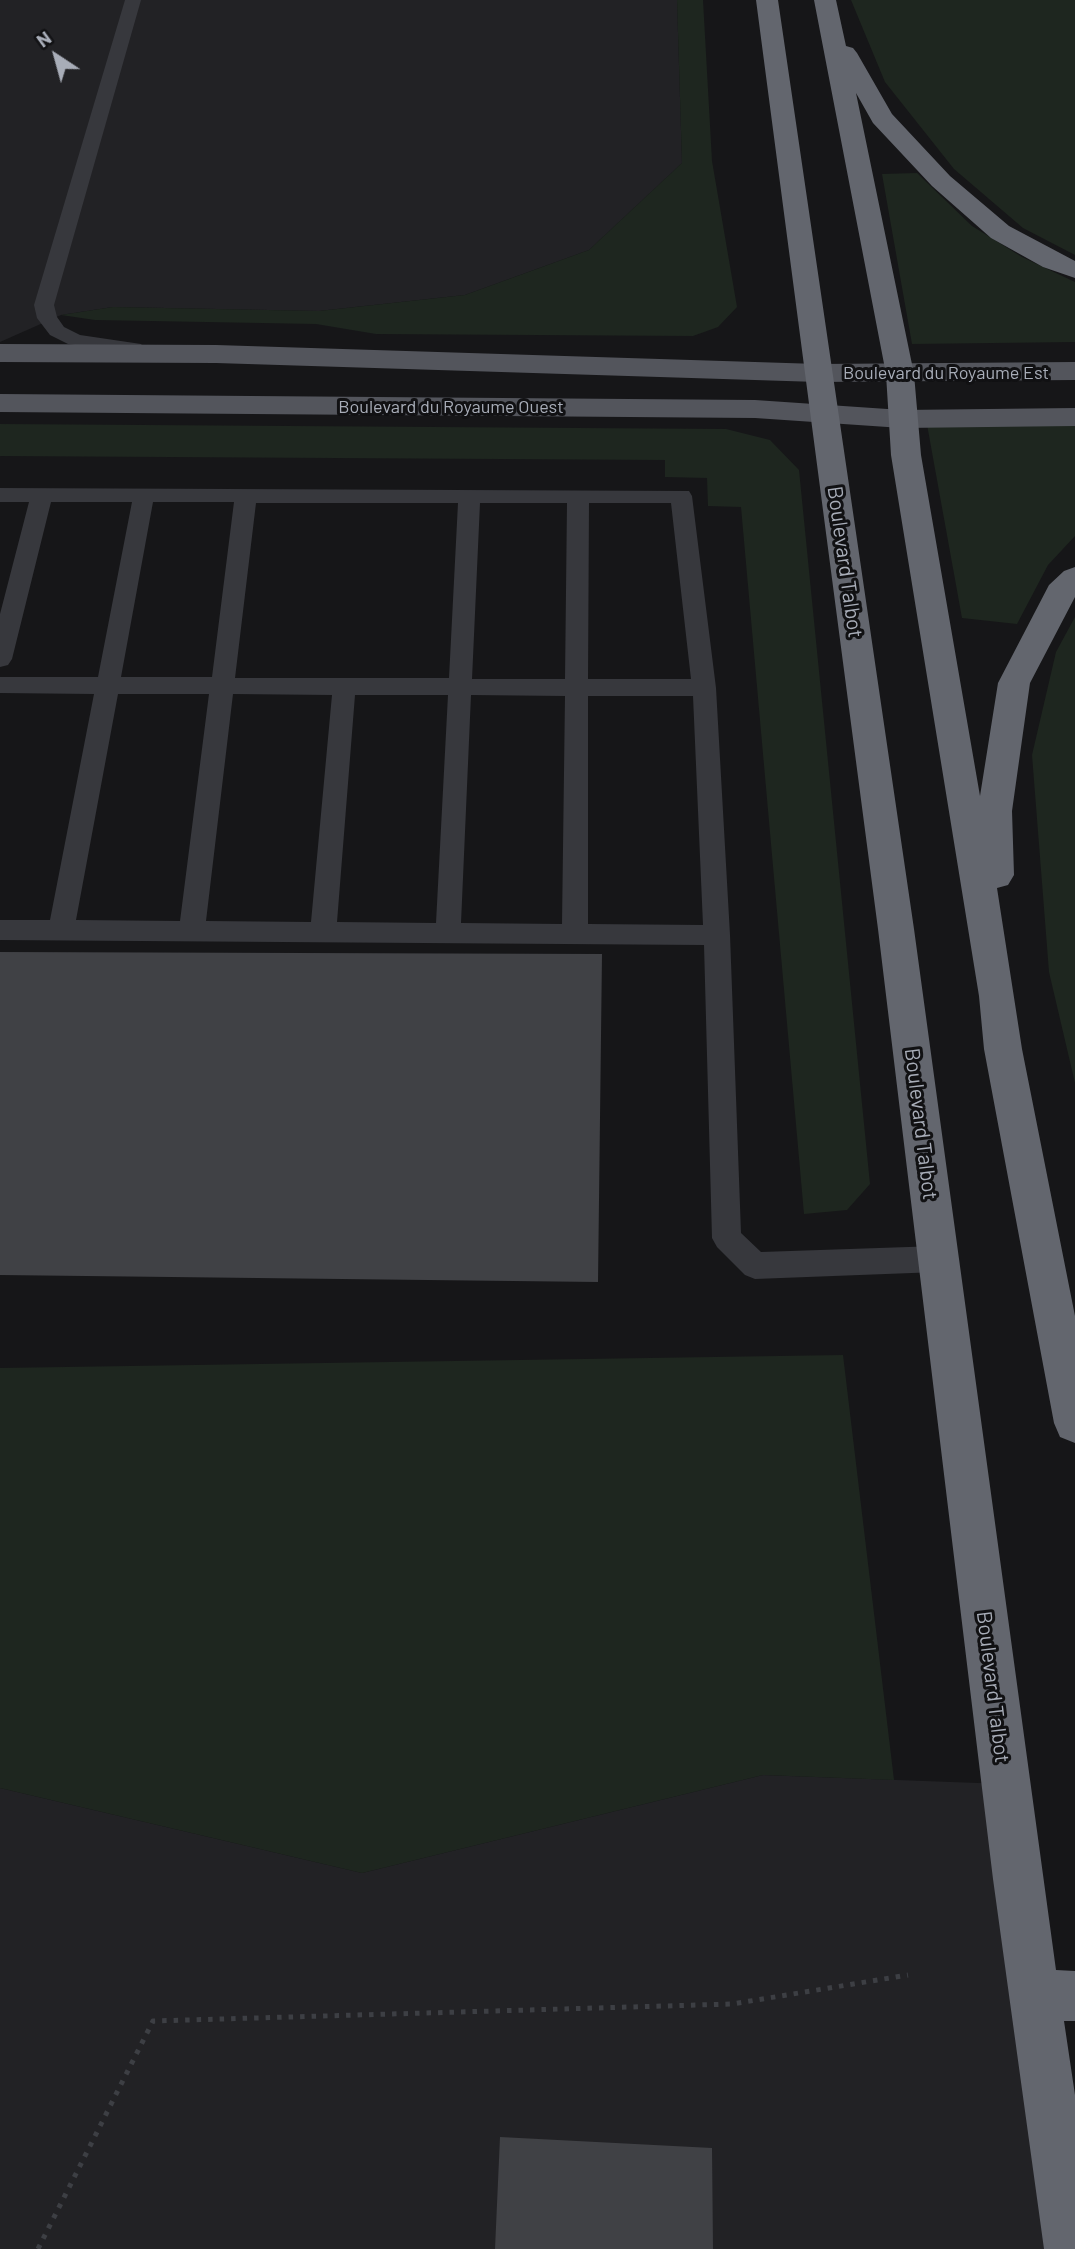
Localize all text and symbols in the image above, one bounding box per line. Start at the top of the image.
north arrow [21,21,91,91]
text: N [31,26,55,52]
street label: Boulevard du Royaume Est [843,362,1049,384]
street label: Boulevard du Royaume Ouest [338,396,564,418]
street label: Boulevard Talbot [822,485,868,639]
street label: Boulevard Talbot [899,1047,943,1201]
street label: Boulevard Talbot [971,1610,1015,1764]

